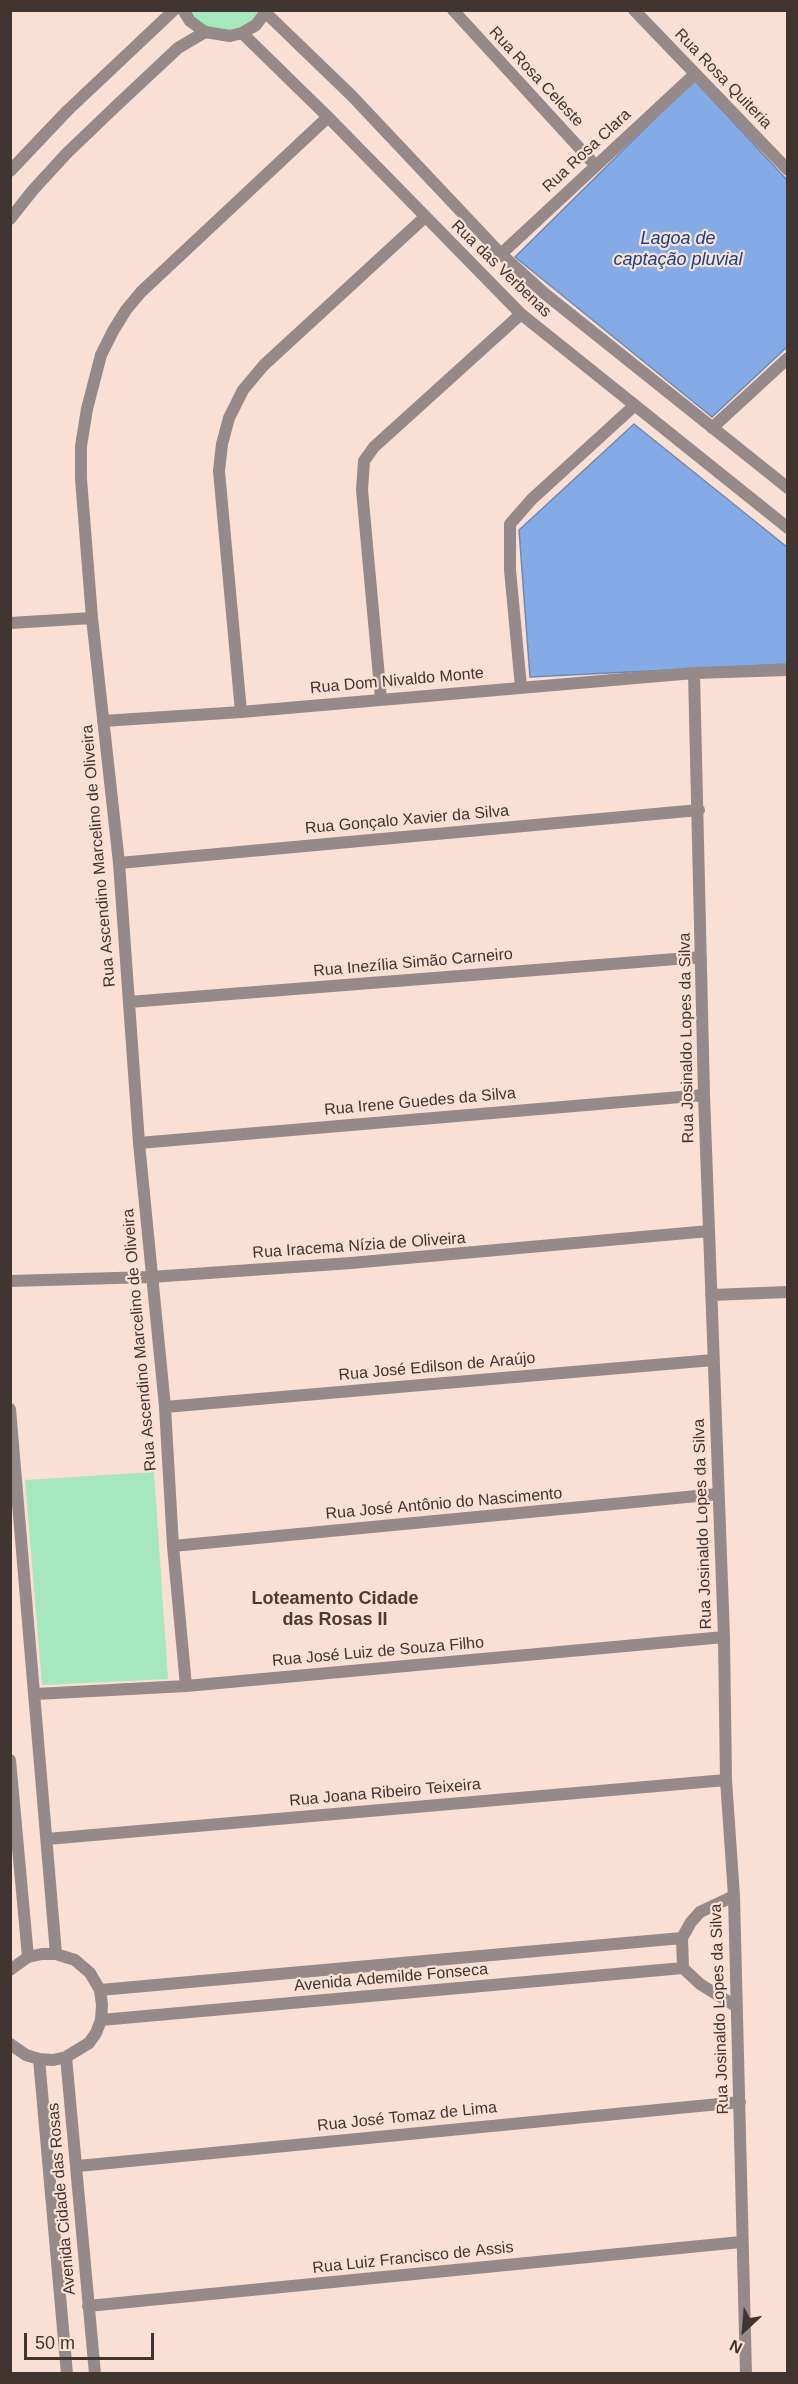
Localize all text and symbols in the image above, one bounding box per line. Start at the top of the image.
street label: Rua Rosa Celeste [485,23,587,131]
street label: Rua Rosa Quiteria [670,25,776,133]
street label: Rua Rosa Clara [539,105,635,197]
street label: Rua das Verbenas [447,216,555,322]
water label: Lagoa de captação pluvial [613,228,743,270]
street label: Rua Dom Nivaldo Monte [309,664,485,698]
street label: Rua Ascendino Marcelino de Oliveira [78,724,120,988]
street label: Rua Gonçalo Xavier da Silva [304,802,510,838]
street label: Rua Josinaldo Lopes da Silva [676,932,698,1144]
street label: Rua Inezília Simão Carneiro [312,945,514,981]
street label: Rua Irene Guedes da Silva [323,1084,517,1120]
street label: Rua Ascendino Marcelino de Oliveira [119,1208,161,1472]
street label: Rua Iracema Nízia de Oliveira [252,1229,466,1263]
street label: Rua José Edilson de Araújo [338,1349,536,1385]
street label: Rua Josinaldo Lopes da Silva [690,1418,716,1630]
street label: Rua José Antônio do Nascimento [325,1484,563,1524]
district label: Loteamento Cidade das Rosas II [251,1588,419,1630]
street label: Rua José Luiz de Souza Filho [271,1633,485,1671]
street label: Rua Joana Ribeiro Teixeira [288,1775,482,1811]
street label: Rua Josinaldo Lopes da Silva [707,1903,733,2115]
street label: Avenida Ademilde Fonseca [293,1960,489,1996]
street label: Rua José Tomaz de Lima [316,2098,498,2136]
street label: Avenida Cidade das Rosas [44,2102,80,2296]
street label: Rua Luiz Francisco de Assis [312,2238,514,2278]
north arrow [714,2300,774,2360]
scale bar [27,2321,158,2359]
text: 50 m [35,2333,75,2353]
text: N [727,2336,745,2357]

